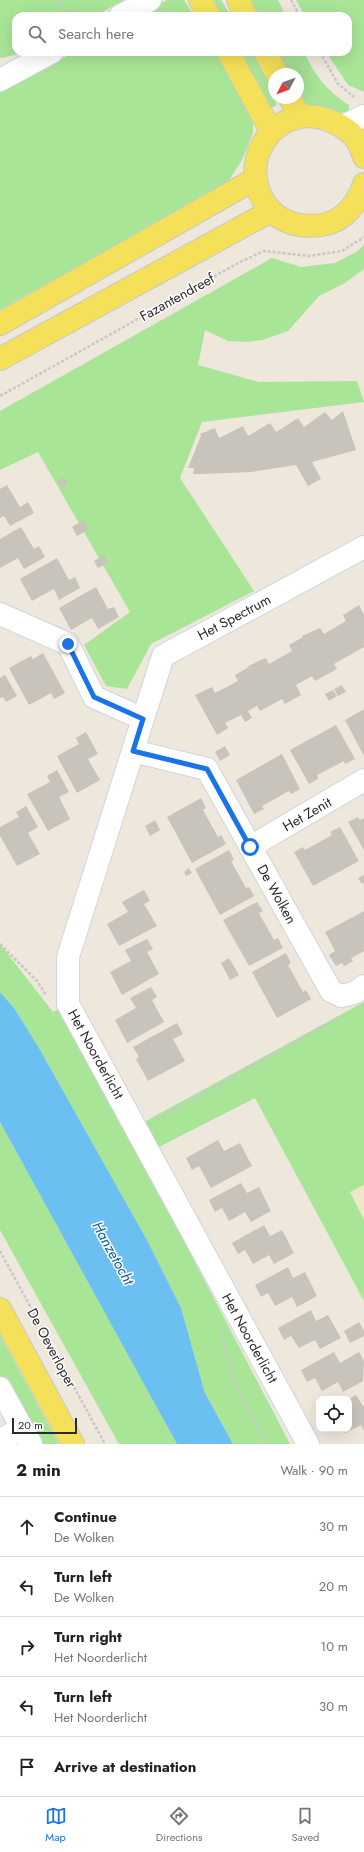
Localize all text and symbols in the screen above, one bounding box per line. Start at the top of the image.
search box [12,12,352,56]
icon: search [26,23,48,45]
text: Search here [58,23,134,45]
north arrow [268,68,304,104]
street label: Fazantendreef [136,268,219,326]
street label: Het Spectrum [194,589,274,645]
route end [59,635,77,653]
street label: Het Zenit [279,792,336,836]
route start [241,838,259,856]
street label: De Wolken [252,861,302,927]
street label: Het Noorderlicht [63,1005,129,1103]
water label: Hanzetocht [86,1217,140,1290]
street label: Het Noorderlicht [217,1289,283,1387]
street label: De Oeverloper [23,1305,82,1392]
map controls [316,1396,352,1432]
button: locate [316,1396,352,1432]
scale bar [12,1416,77,1435]
text: 20 m [18,1417,43,1433]
text: 2 min [16,1458,61,1482]
text: Walk · 90 m [280,1461,348,1480]
text: Continue [54,1506,117,1528]
icon: ahead [16,1516,38,1538]
text: 30 m [319,1517,348,1536]
text: De Wolken [54,1528,114,1547]
text: Turn left [54,1566,112,1588]
icon: left [16,1576,38,1598]
text: 20 m [319,1577,348,1596]
text: De Wolken [54,1588,114,1607]
text: Turn right [54,1626,122,1648]
icon: right [16,1636,38,1658]
text: 10 m [320,1637,348,1656]
text: Het Noorderlicht [54,1648,147,1667]
text: Turn left [54,1686,112,1708]
icon: left [16,1696,38,1718]
text: 30 m [319,1697,348,1716]
text: Het Noorderlicht [54,1708,147,1727]
icon: arrive [16,1756,38,1778]
text: Arrive at destination [54,1756,196,1778]
tab: Map [45,1805,67,1845]
tab: Directions [156,1805,202,1845]
tab: Saved [292,1805,319,1845]

